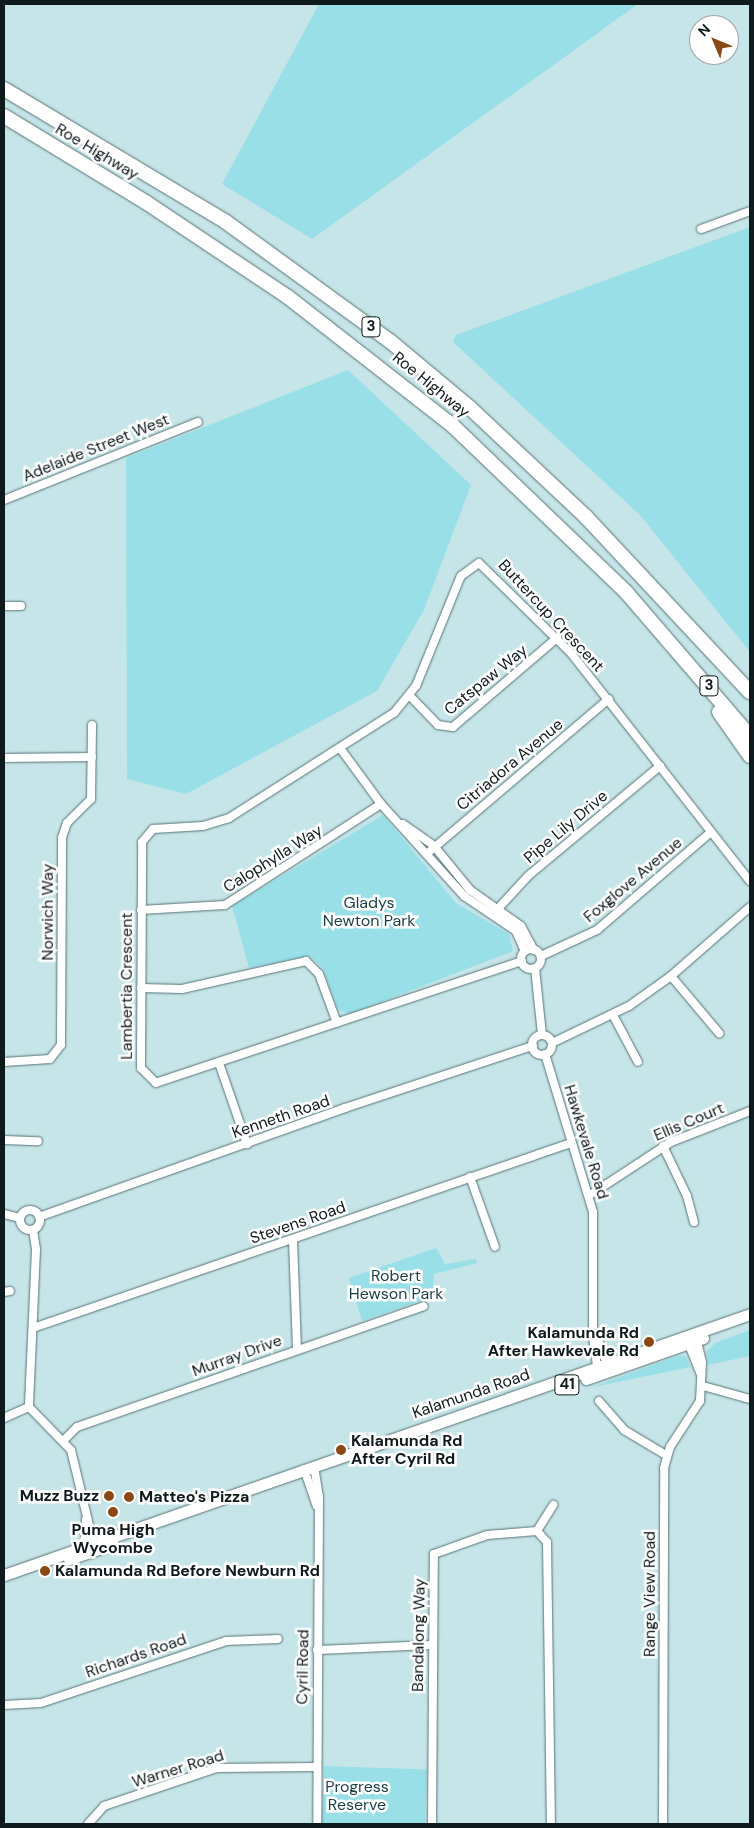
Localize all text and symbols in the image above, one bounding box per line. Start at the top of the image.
north arrow [689,15,739,65]
text: N [694,20,714,40]
street label: Roe Highway [52,120,142,184]
road number: 3 [361,314,381,340]
street label: Roe Highway [388,348,474,422]
street label: Adelaide Street West [20,410,172,486]
street label: Buttercup Crescent [494,556,608,676]
street label: Catspaw Way [441,641,531,719]
road number: 3 [699,674,719,698]
street label: Citriadora Avenue [453,715,567,815]
street label: Pipe Lily Drive [520,786,612,868]
street label: Calophylla Way [220,821,326,897]
street label: Foxglove Avenue [580,833,686,927]
street label: Norwich Way [38,863,58,961]
park label: Gladys Newton Park [323,893,415,931]
street label: Lambertia Crescent [117,912,137,1060]
street label: Hawkevale Road [559,1082,613,1202]
street label: Kenneth Road [230,1091,332,1143]
street label: Ellis Court [651,1099,727,1145]
street label: Stevens Road [248,1198,348,1248]
park label: Robert Hewson Park [349,1266,443,1304]
place label: Kalamunda Rd After Hawkevale Rd [488,1323,639,1361]
street label: Murray Drive [190,1331,284,1381]
marker: Kalamunda Rd After Hawkevale Rd [643,1336,655,1348]
street label: Kalamunda Road [410,1365,532,1423]
road number: 41 [553,1372,581,1398]
place label: Kalamunda Rd After Cyril Rd [351,1431,462,1469]
marker: Kalamunda Rd After Cyril Rd [335,1444,347,1456]
place label: Muzz Buzz [20,1486,99,1506]
place label: Matteo's Pizza [139,1487,249,1507]
marker: Muzz Buzz [103,1490,115,1502]
marker: Matteo's Pizza [123,1491,135,1503]
marker: Puma High Wycombe [107,1506,119,1518]
place label: Puma High Wycombe [71,1520,155,1558]
street label: Range View Road [640,1531,660,1657]
place label: Kalamunda Rd Before Newburn Rd [55,1561,320,1581]
marker: Kalamunda Rd Before Newburn Rd [39,1565,51,1577]
street label: Bandalong Way [408,1578,430,1692]
street label: Cyril Road [293,1629,313,1705]
street label: Richards Road [83,1630,189,1682]
street label: Warner Road [130,1746,226,1792]
park label: Progress Reserve [325,1777,389,1815]

